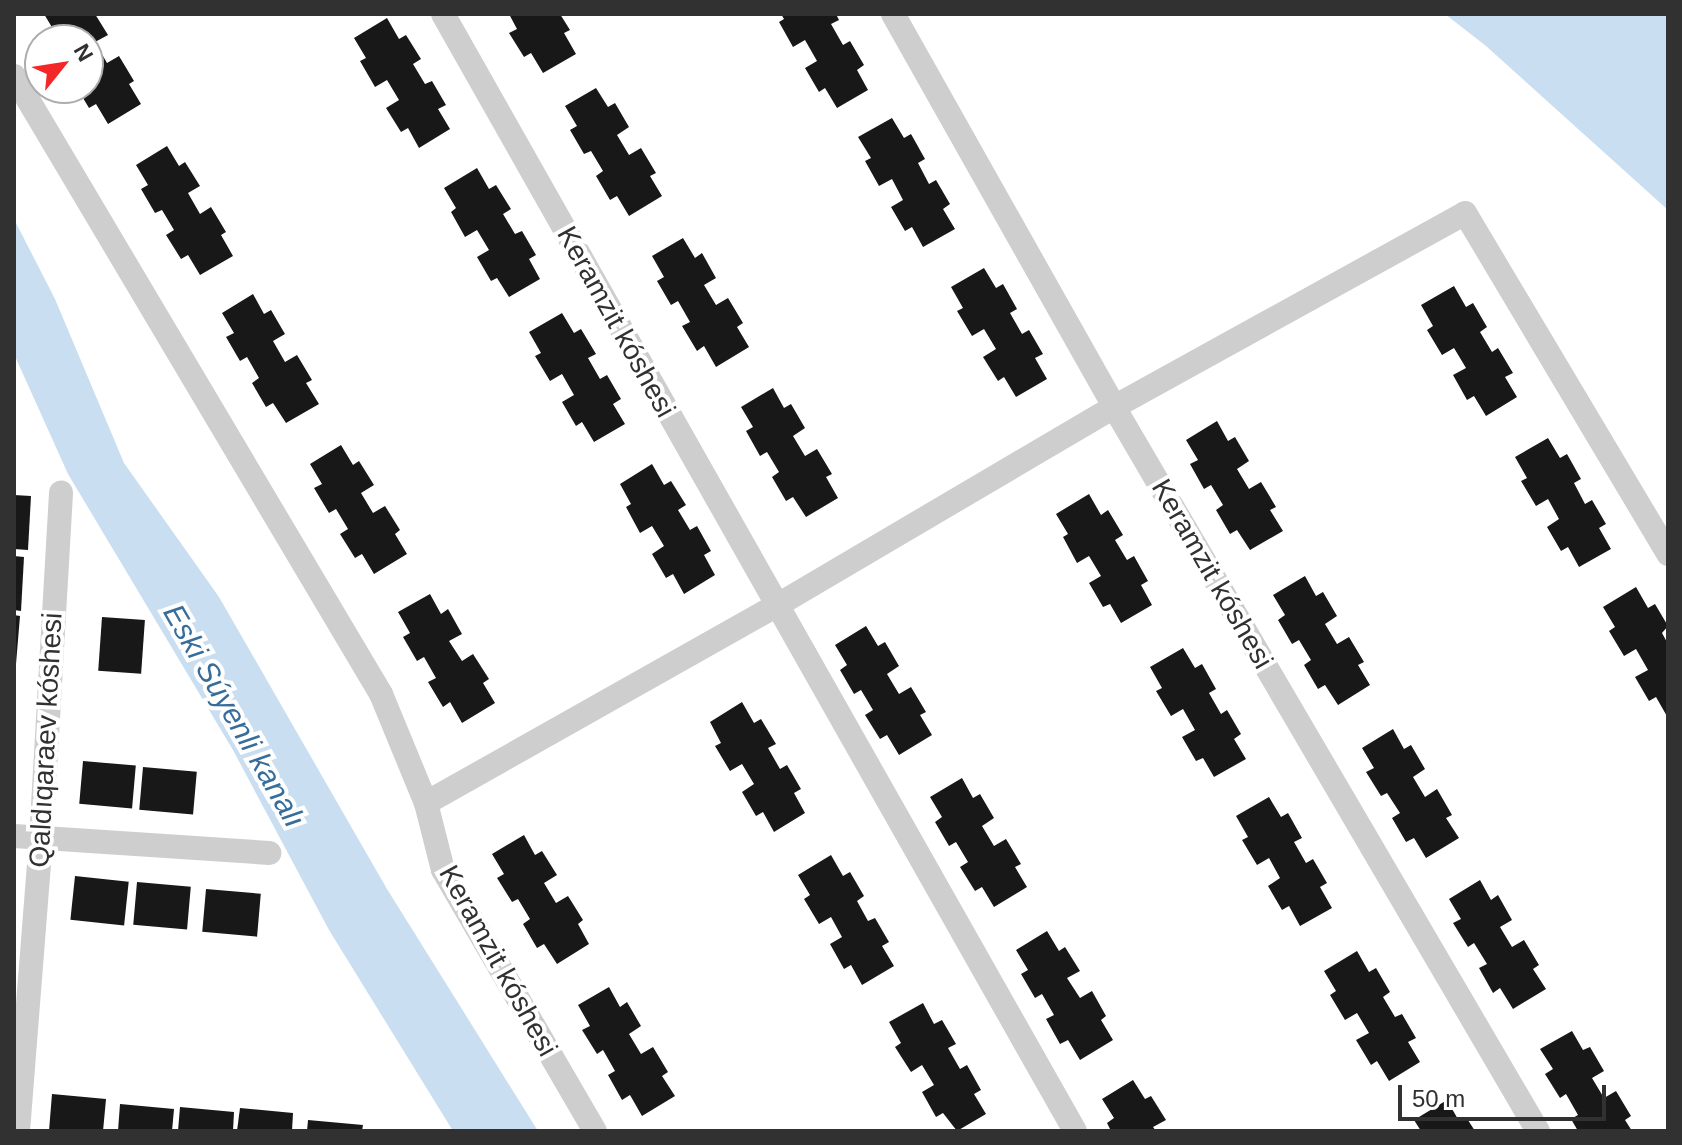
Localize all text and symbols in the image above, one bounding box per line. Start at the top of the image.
north arrow [24,24,104,104]
text: N [69,40,98,66]
street label: Keramzit kóshesi [550,221,682,423]
street label: Keramzit kóshesi [1144,473,1280,675]
water label: Eski Súyenli kanalı [155,598,313,834]
street label: Qaldıqaraev kóshesi [23,612,69,868]
street label: Keramzit kóshesi [432,860,564,1062]
scale bar [1402,1069,1610,1119]
text: 50 m [1412,1085,1465,1112]

